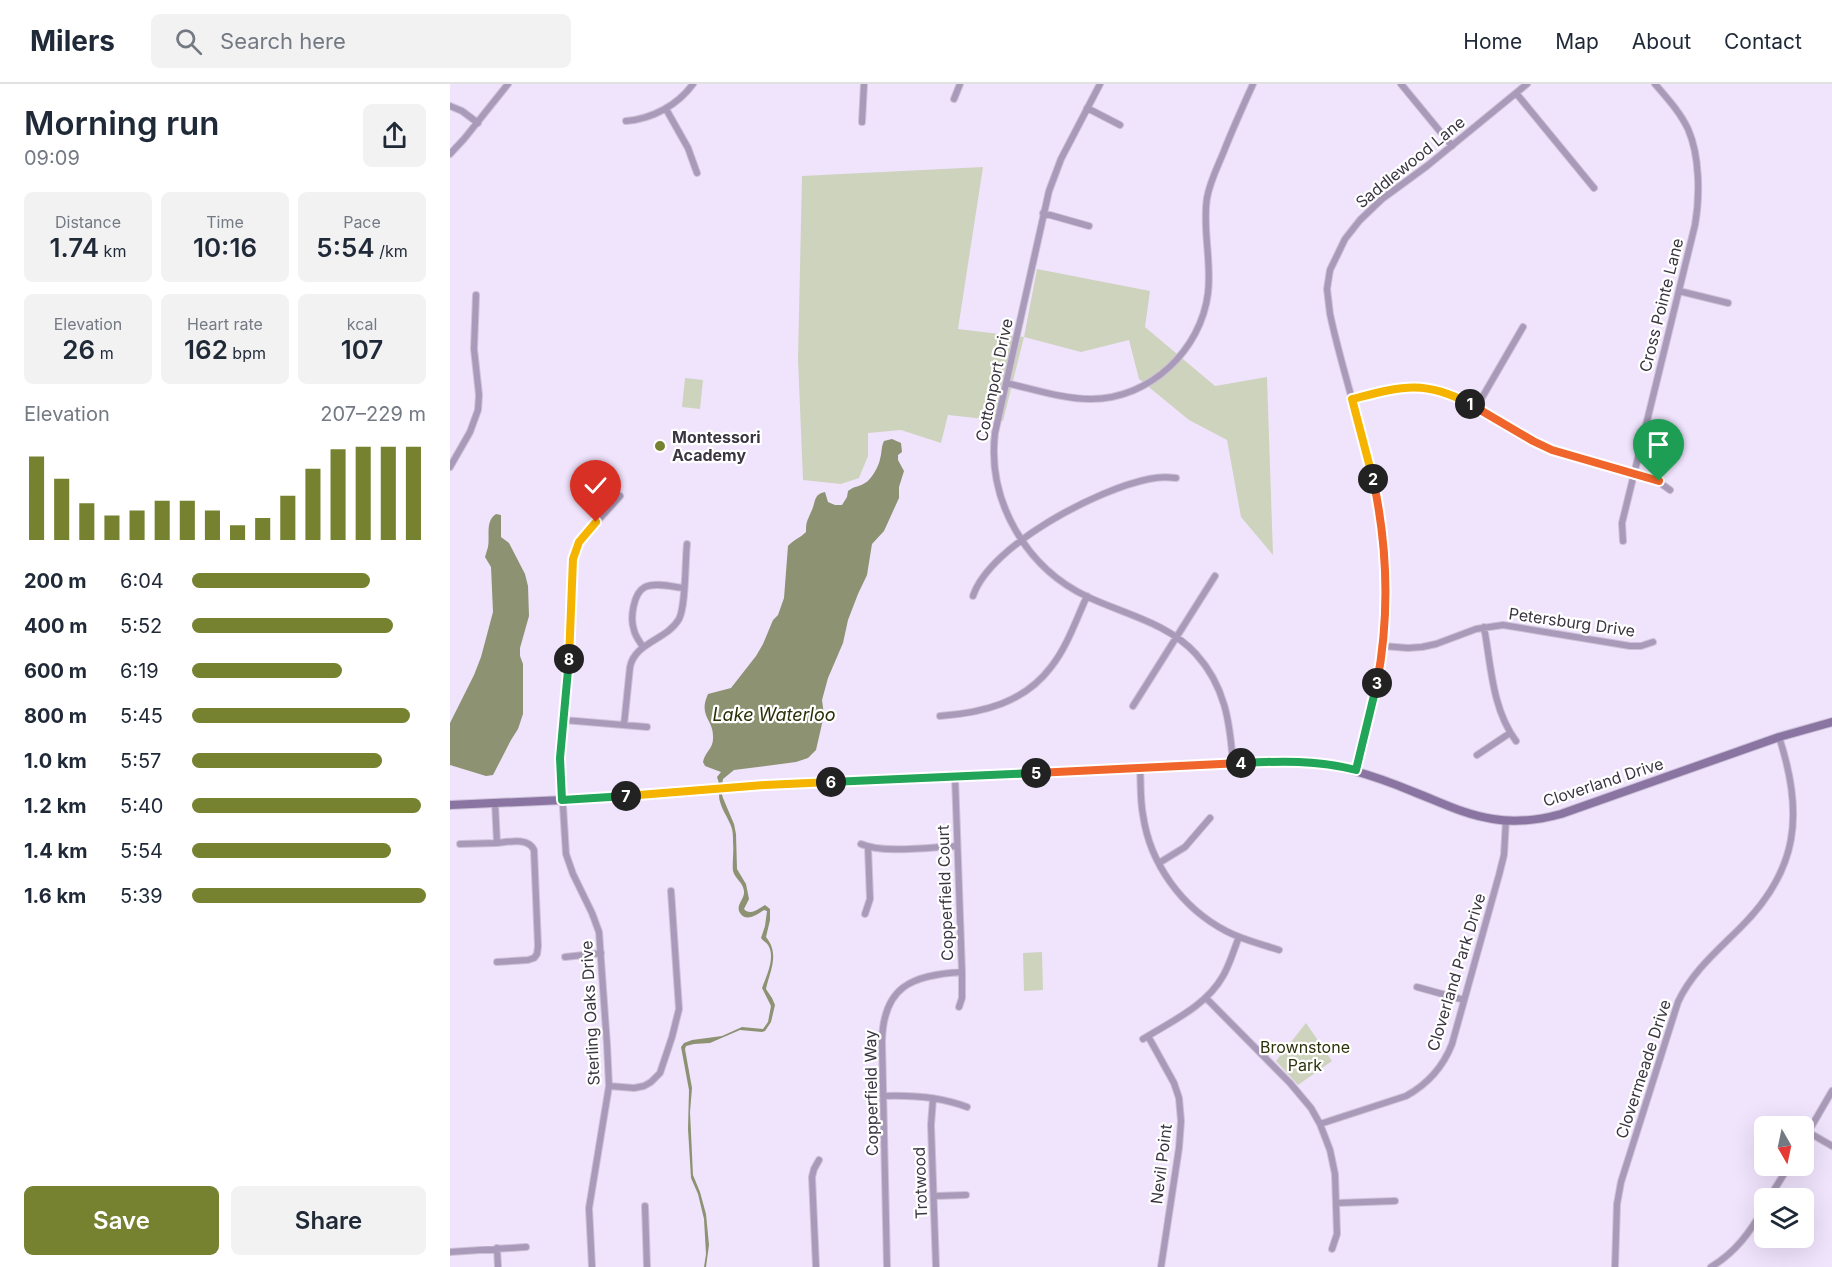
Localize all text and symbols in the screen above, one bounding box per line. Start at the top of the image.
search box [151,14,571,68]
text: Milers [30,24,115,58]
icon: search [172,25,205,58]
text: Search here [220,28,346,54]
text: Home [1463,29,1522,54]
text: Map [1555,29,1599,54]
text: About [1632,29,1691,54]
text: Contact [1724,29,1802,54]
text: Morning run [24,103,219,143]
button: share [363,104,426,167]
street label: Saddlewood Lane [1351,112,1469,212]
text: 09:09 [24,146,80,170]
text: Distance [55,212,121,232]
text: Time [206,212,244,232]
text: Pace [343,212,381,232]
text: 1.74 [50,232,99,263]
text: 10:16 [193,232,257,263]
text: 5:54 [316,232,375,263]
street label: Cross Pointe Lane [1635,236,1687,374]
text: km [99,241,126,261]
text: /km [375,241,408,261]
text: Elevation [54,314,122,334]
text: Heart rate [187,314,263,334]
text: kcal [347,314,377,334]
street label: Cottonport Drive [971,317,1017,443]
text: 26 [62,334,95,365]
text: 162 [184,334,228,365]
text: 107 [341,334,383,365]
text: m [95,343,114,363]
text: bpm [228,343,266,363]
pin: 1 [1455,389,1485,419]
text: 1 [1467,394,1473,414]
text: Elevation [24,402,110,426]
text: 207–229 m [320,402,426,426]
pin [1633,419,1684,481]
place label: Montessori Academy [672,427,761,465]
icon: arrive [1642,428,1675,461]
marker: Montessori Academy [653,439,667,453]
pin [570,460,621,522]
pin: 2 [1358,464,1388,494]
icon: check [579,469,612,502]
text: 2 [1368,469,1378,489]
text: 200 m [24,569,87,593]
text: 6:04 [120,569,164,593]
street label: Petersburg Drive [1508,603,1636,641]
text: 400 m [24,614,88,638]
text: 5:52 [120,614,162,638]
pin: 8 [554,644,584,674]
text: 8 [564,649,574,669]
text: 600 m [24,659,87,683]
text: 6:19 [120,659,159,683]
pin: 3 [1362,668,1392,698]
text: 3 [1372,673,1382,693]
text: 800 m [24,704,87,728]
text: 5:45 [120,704,163,728]
water label: Lake Waterloo [712,704,836,725]
pin: 4 [1226,748,1256,778]
text: 1.0 km [24,749,87,773]
text: 5:57 [120,749,161,773]
text: 4 [1236,753,1246,773]
street label: Cloverland Drive [1540,753,1666,811]
pin: 5 [1021,758,1051,788]
text: 5 [1031,763,1041,783]
pin: 6 [816,767,846,797]
text: 6 [826,772,836,792]
pin: 7 [611,781,641,811]
text: 7 [621,786,631,806]
text: 1.2 km [24,794,87,818]
text: 5:40 [120,794,163,818]
street label: Copperfield Court [933,825,957,961]
text: 1.4 km [24,839,87,863]
text: 5:54 [120,839,163,863]
text: 1.6 km [24,884,86,908]
text: 5:39 [120,884,163,908]
street label: Cloverland Park Drive [1422,891,1490,1053]
street label: Sterling Oaks Drive [576,940,604,1086]
street label: Clovermeade Drive [1611,997,1675,1141]
street label: Copperfield Way [860,1030,882,1156]
park label: Brownstone Park [1260,1037,1350,1075]
north arrow [1754,1116,1814,1176]
map controls [1754,1116,1814,1248]
street label: Nevil Point [1146,1123,1176,1205]
street label: Trotwood [909,1147,931,1219]
button: Save [24,1186,219,1255]
button: Share [231,1186,426,1255]
button: layers [1754,1188,1814,1248]

